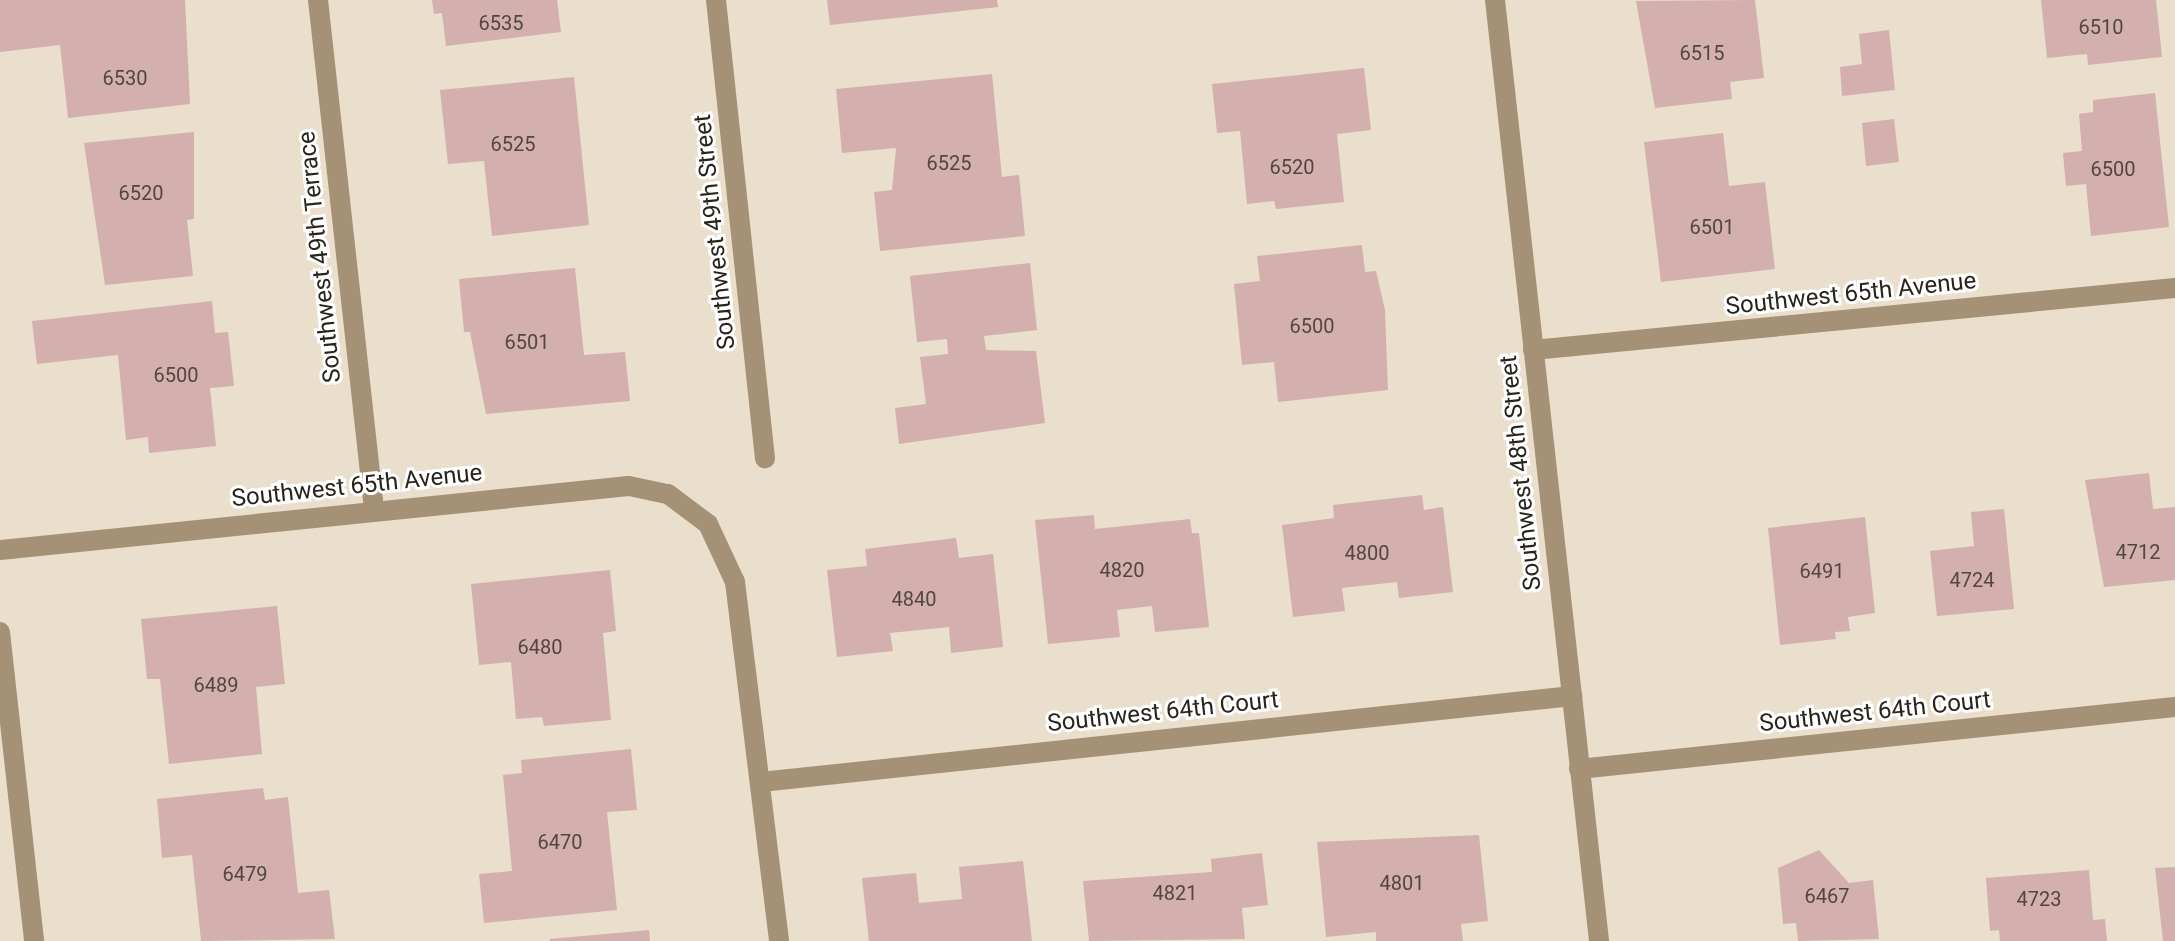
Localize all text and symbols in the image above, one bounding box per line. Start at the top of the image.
house number: 6535 [479,11,523,35]
house number: 6510 [2079,15,2123,39]
house number: 6515 [1680,41,1724,65]
house number: 6530 [103,66,147,90]
street label: Southwest 49th Street [688,113,742,351]
street label: Southwest 49th Terrace [292,130,348,384]
house number: 6525 [491,132,535,156]
house number: 6525 [927,151,971,175]
house number: 6520 [1270,155,1314,179]
house number: 6500 [2091,157,2135,181]
house number: 6520 [119,181,163,205]
house number: 6501 [1690,215,1734,239]
street label: Southwest 65th Avenue [1724,267,1978,321]
house number: 6500 [1290,314,1334,338]
house number: 6501 [505,330,549,354]
street label: Southwest 48th Street [1494,354,1548,592]
house number: 6500 [154,363,198,387]
street label: Southwest 65th Avenue [230,459,484,513]
house number: 4712 [2116,540,2160,564]
house number: 4800 [1345,541,1389,565]
house number: 4820 [1100,558,1144,582]
house number: 6491 [1800,559,1844,583]
house number: 4724 [1950,568,1994,592]
house number: 4840 [892,587,936,611]
house number: 6480 [518,635,562,659]
house number: 6489 [194,673,238,697]
street label: Southwest 64th Court [1046,686,1280,738]
street label: Southwest 64th Court [1758,686,1992,738]
house number: 6470 [538,830,582,854]
house number: 6479 [223,862,267,886]
house number: 4801 [1380,871,1424,895]
house number: 4821 [1153,881,1197,905]
house number: 6467 [1805,884,1849,908]
house number: 4723 [2017,887,2061,911]

